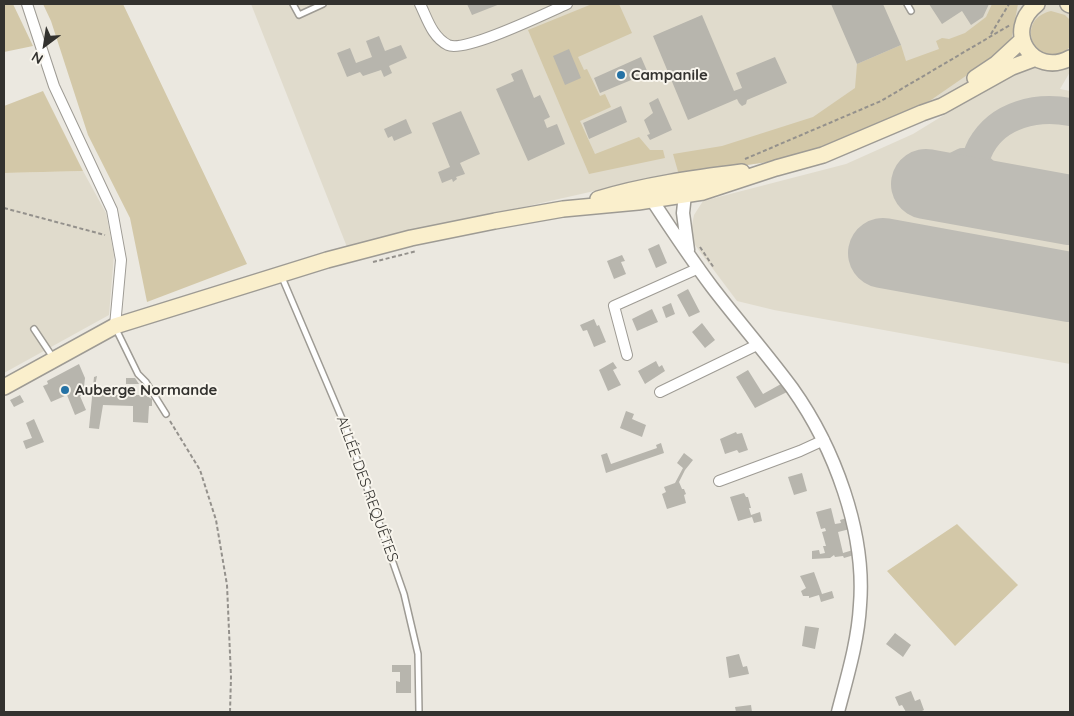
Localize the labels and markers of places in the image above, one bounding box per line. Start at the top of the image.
place label: Campanile [631,66,708,84]
marker: Campanile [615,69,627,81]
place label: Auberge Normande [75,381,217,399]
marker: Auberge Normande [59,384,71,396]

